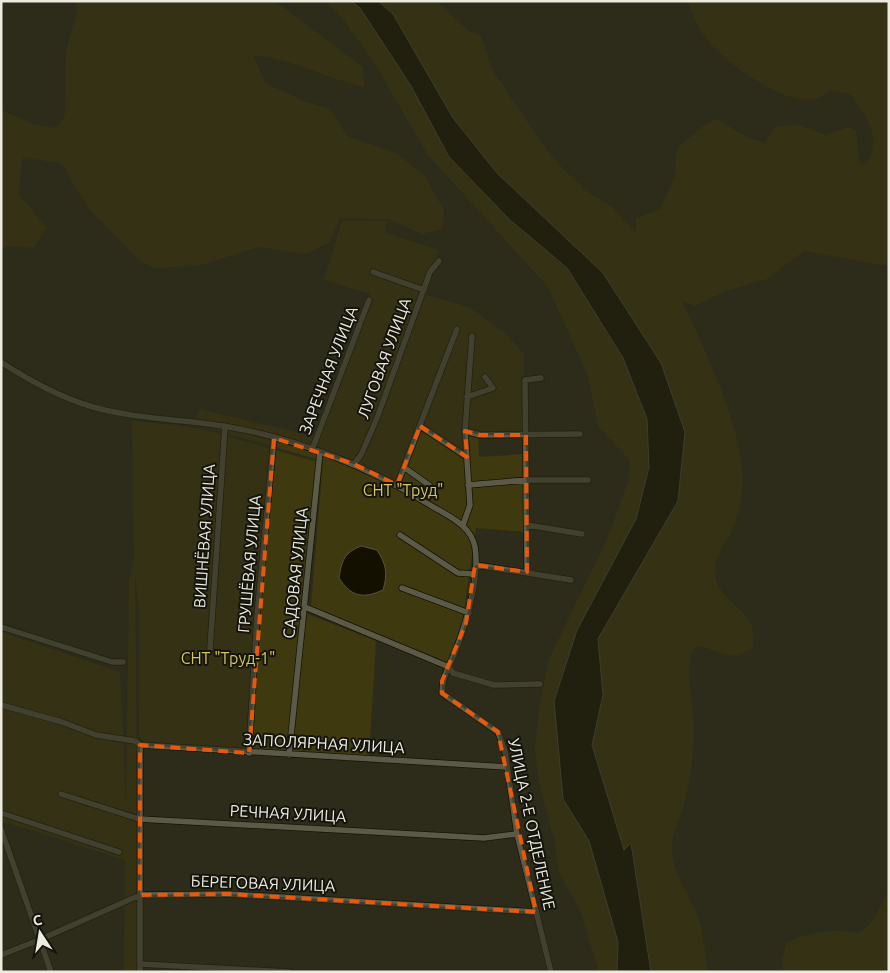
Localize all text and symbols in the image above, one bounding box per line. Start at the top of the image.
street label: ЛУГОВАЯ УЛИЦА [354,295,414,421]
street label: ЗАРЕЧНАЯ УЛИЦА [295,303,361,437]
street label: ВИШНЁВАЯ УЛИЦА [190,463,218,609]
park label: СНТ "Труд" [363,481,443,499]
street label: ГРУШЁВАЯ УЛИЦА [234,494,264,634]
street label: САДОВАЯ УЛИЦА [279,506,311,639]
park label: СНТ "Труд-1" [181,649,275,667]
street label: ЗАПОЛЯРНАЯ УЛИЦА [243,730,406,756]
street label: УЛИЦА 2-Е ОТДЕЛЕНИЕ [505,737,559,911]
street label: РЕЧНАЯ УЛИЦА [229,801,347,825]
street label: БЕРЕГОВАЯ УЛИЦА [190,871,336,895]
north arrow [15,908,65,958]
text: С [31,912,43,929]

